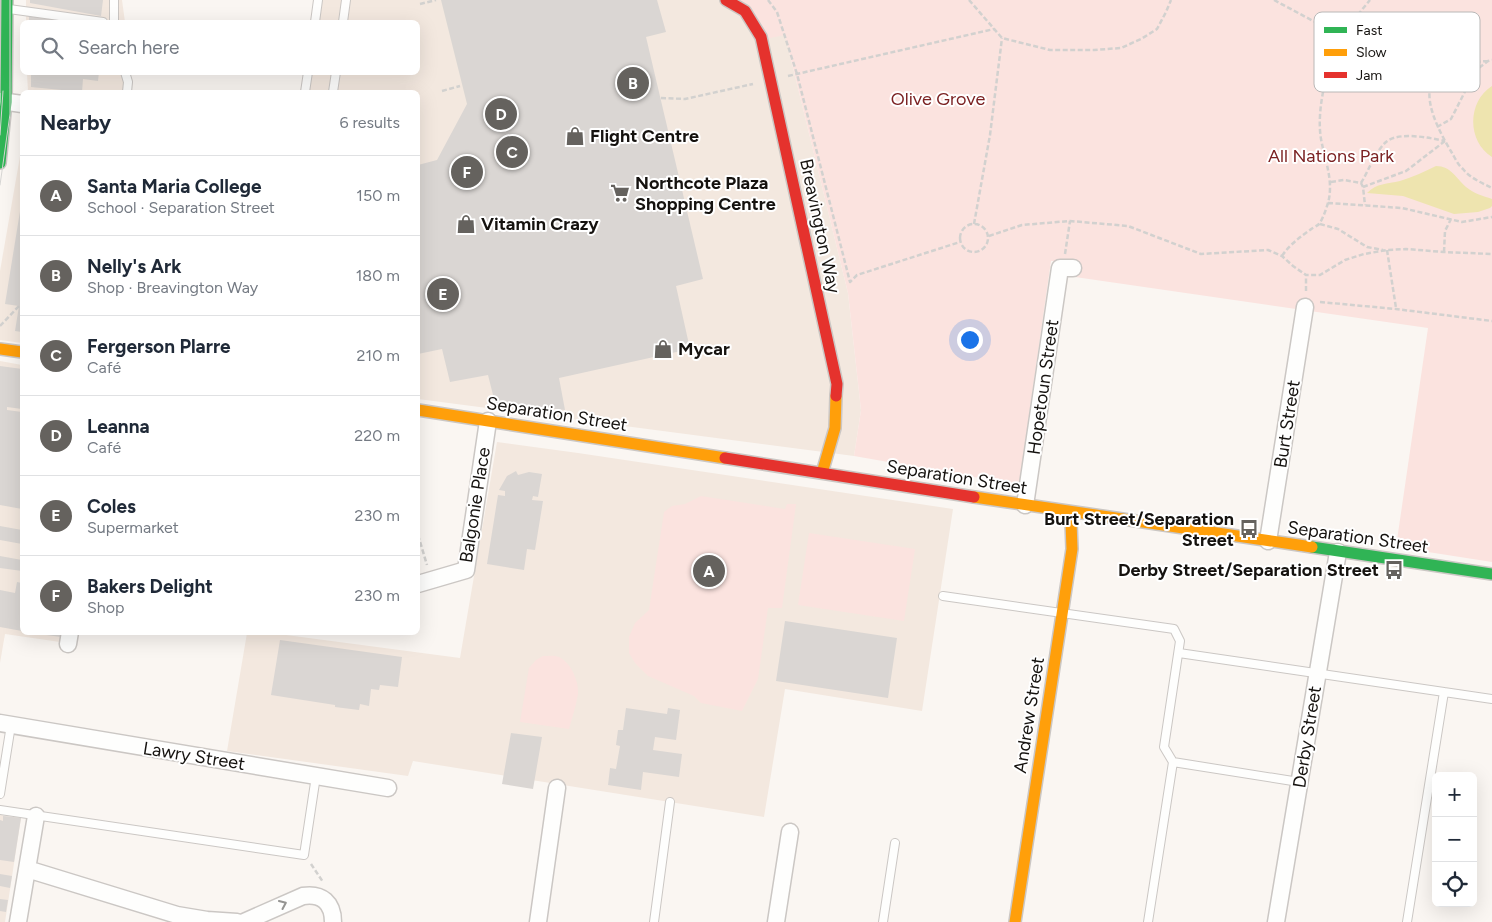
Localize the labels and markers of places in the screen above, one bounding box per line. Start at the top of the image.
pin: B [617,64,649,102]
pin: D [485,95,517,133]
shop icon: Flight Centre [564,125,586,147]
place label: Flight Centre [590,125,699,147]
pin: C [496,133,528,171]
pin: F [451,153,483,191]
place label: Northcote Plaza Shopping Centre [635,172,776,215]
supermarket icon: Northcote Plaza Shopping Centre [609,182,631,204]
shop icon: Vitamin Crazy [455,213,477,235]
place label: Vitamin Crazy [481,213,599,235]
pin: E [427,275,459,313]
shop icon: Mycar [652,338,674,360]
place label: Mycar [678,338,730,360]
place label: Burt Street/Separation Street [1044,508,1234,551]
bus stop icon: Burt Street/Separation Street [1238,518,1260,540]
pin: A [693,552,725,590]
place label: Derby Street/Separation Street [1118,559,1379,581]
bus stop icon: Derby Street/Separation Street [1383,559,1405,581]

